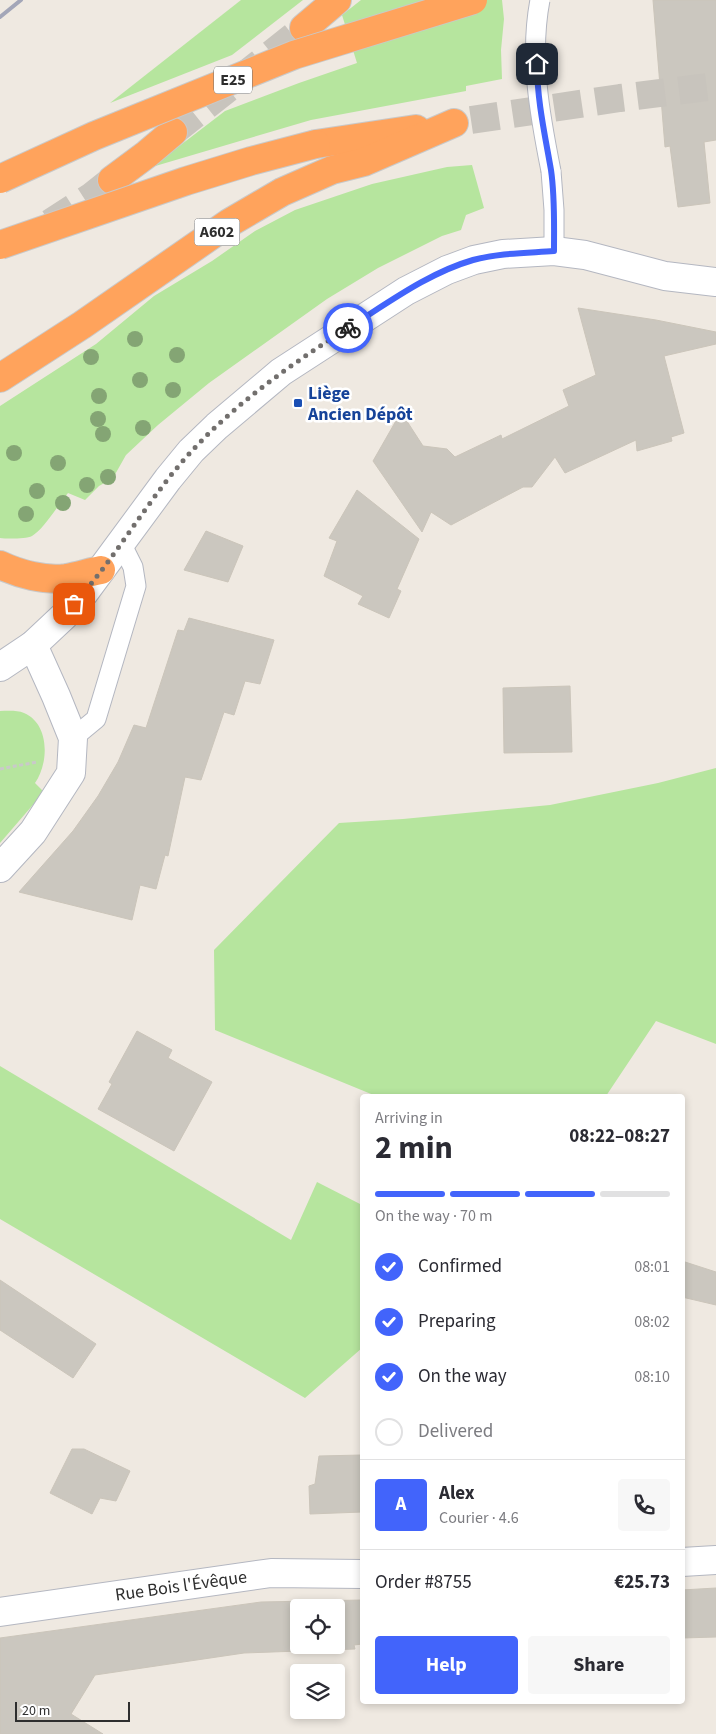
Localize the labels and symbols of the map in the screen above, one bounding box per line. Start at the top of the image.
pin [516,43,558,85]
road number: E25 [214,66,252,94]
road number: A602 [194,218,240,246]
courier [323,303,373,353]
place label: Liège Ancien Dépôt [307,381,413,427]
marker: Liège Ancien Dépôt [292,397,304,409]
pin [53,583,95,625]
street label: Rue Bois l'Évêque [113,1564,249,1608]
scale bar [15,1699,130,1722]

